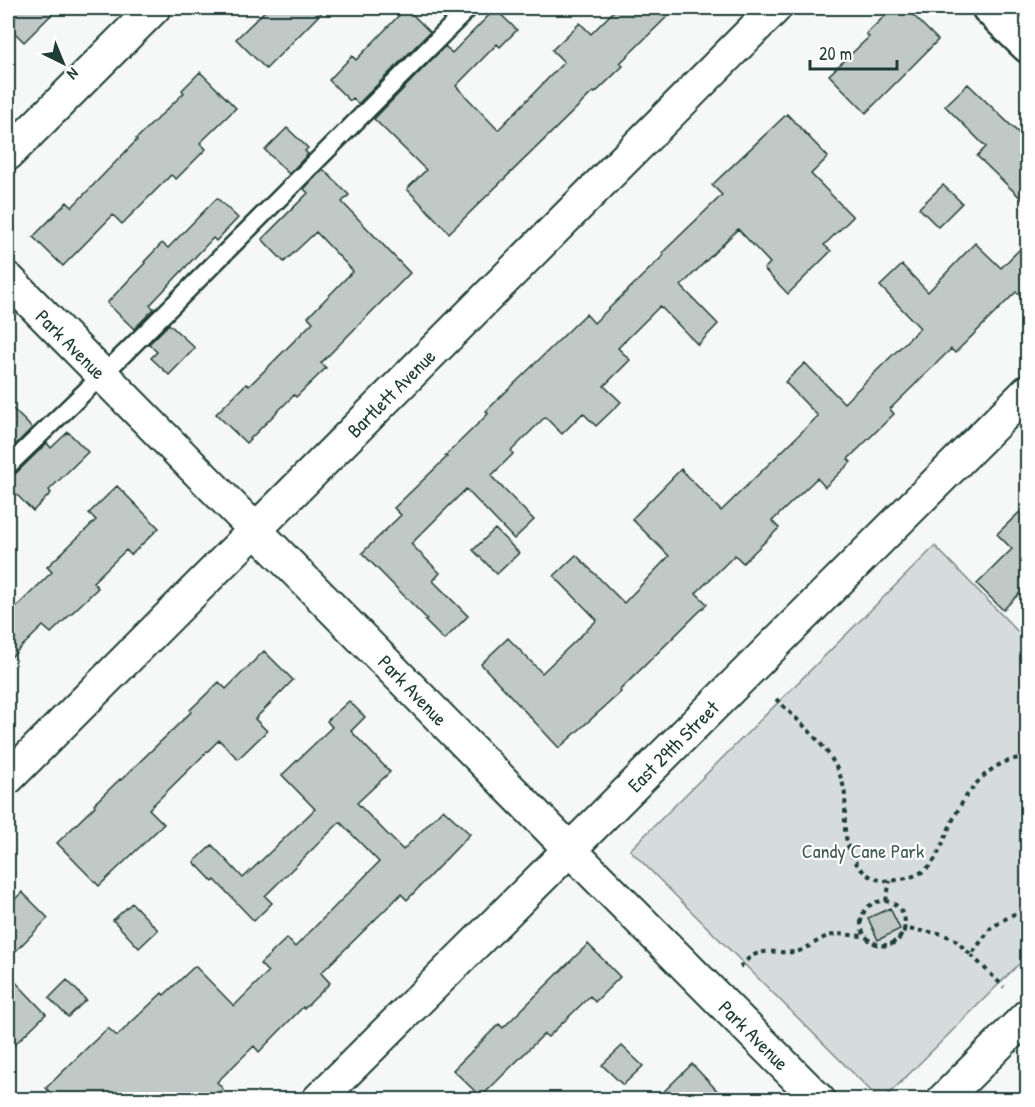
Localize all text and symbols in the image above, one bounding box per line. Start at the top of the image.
north arrow [33,33,93,93]
scale bar [810,33,897,71]
text: 20 m [819,41,852,66]
text: N [62,63,84,85]
street label: Park Avenue [30,303,112,385]
street label: Bartlett Avenue [341,343,441,443]
street label: Park Avenue [372,649,454,731]
street label: East 29th Street [621,694,725,798]
park label: Candy Cane Park [802,837,924,864]
street label: Park Avenue [713,994,795,1076]

